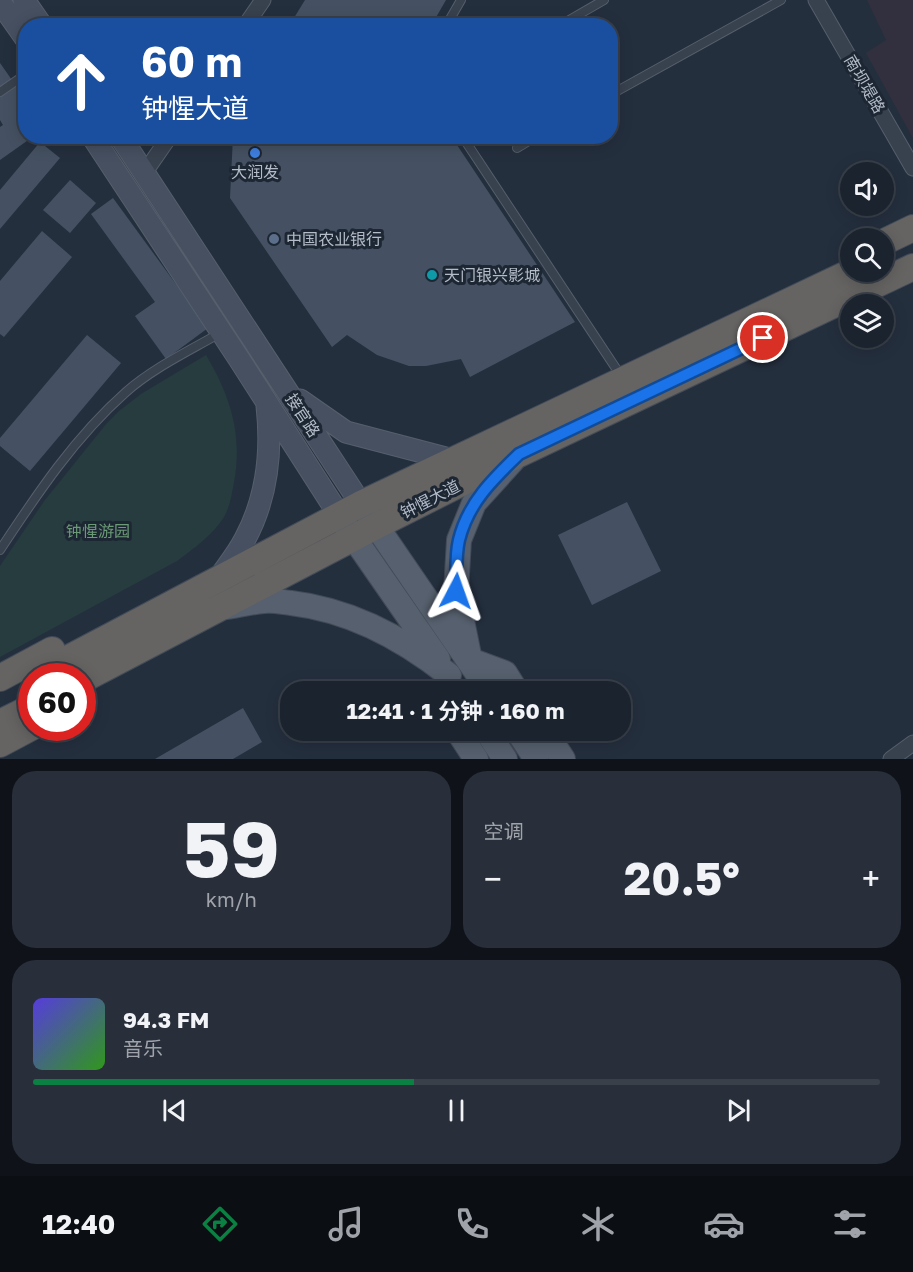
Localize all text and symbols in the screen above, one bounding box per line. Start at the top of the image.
text: 60 m [141,36,242,86]
icon: ahead [42,42,120,120]
street label: 南坝堤路 [840,51,890,117]
text: 钟惺大道 [141,92,249,124]
marker: 大润发 [248,146,262,160]
place label: 大润发 [231,162,279,182]
map controls [840,162,894,348]
button: sound [840,162,894,216]
button: search [840,228,894,282]
place label: 中国农业银行 [286,229,382,249]
marker: 中国农业银行 [267,232,281,246]
place label: 天门银兴影城 [444,265,540,285]
marker: 天门银兴影城 [425,268,439,282]
button: layers [840,294,894,348]
pin [737,312,788,363]
icon: arrive [746,321,779,354]
street label: 接官路 [282,389,324,441]
street label: 钟惺大道 [397,476,463,522]
park label: 钟惺游园 [66,521,130,541]
position arrow [424,559,488,623]
speed limit sign: 60 [18,663,96,741]
text: 12:41 · 1 分钟 · 160 m [346,697,565,724]
text: 59 [183,801,280,894]
text: 空调 [484,819,524,843]
text: 20.5° [624,851,740,905]
text: − [484,859,502,898]
text: + [862,859,880,898]
text: km/h [206,887,257,911]
text: 94.3 FM [123,1006,209,1033]
text: 音乐 [123,1036,163,1060]
icon: previous [158,1094,191,1127]
icon: pause [440,1094,473,1127]
icon: next [722,1094,755,1127]
icon: directions [199,1203,241,1245]
icon: music [325,1203,367,1245]
icon: phone [451,1203,493,1245]
icon: climate [577,1203,619,1245]
icon: car [703,1203,745,1245]
icon: filters [829,1203,871,1245]
text: 12:40 [42,1208,115,1240]

